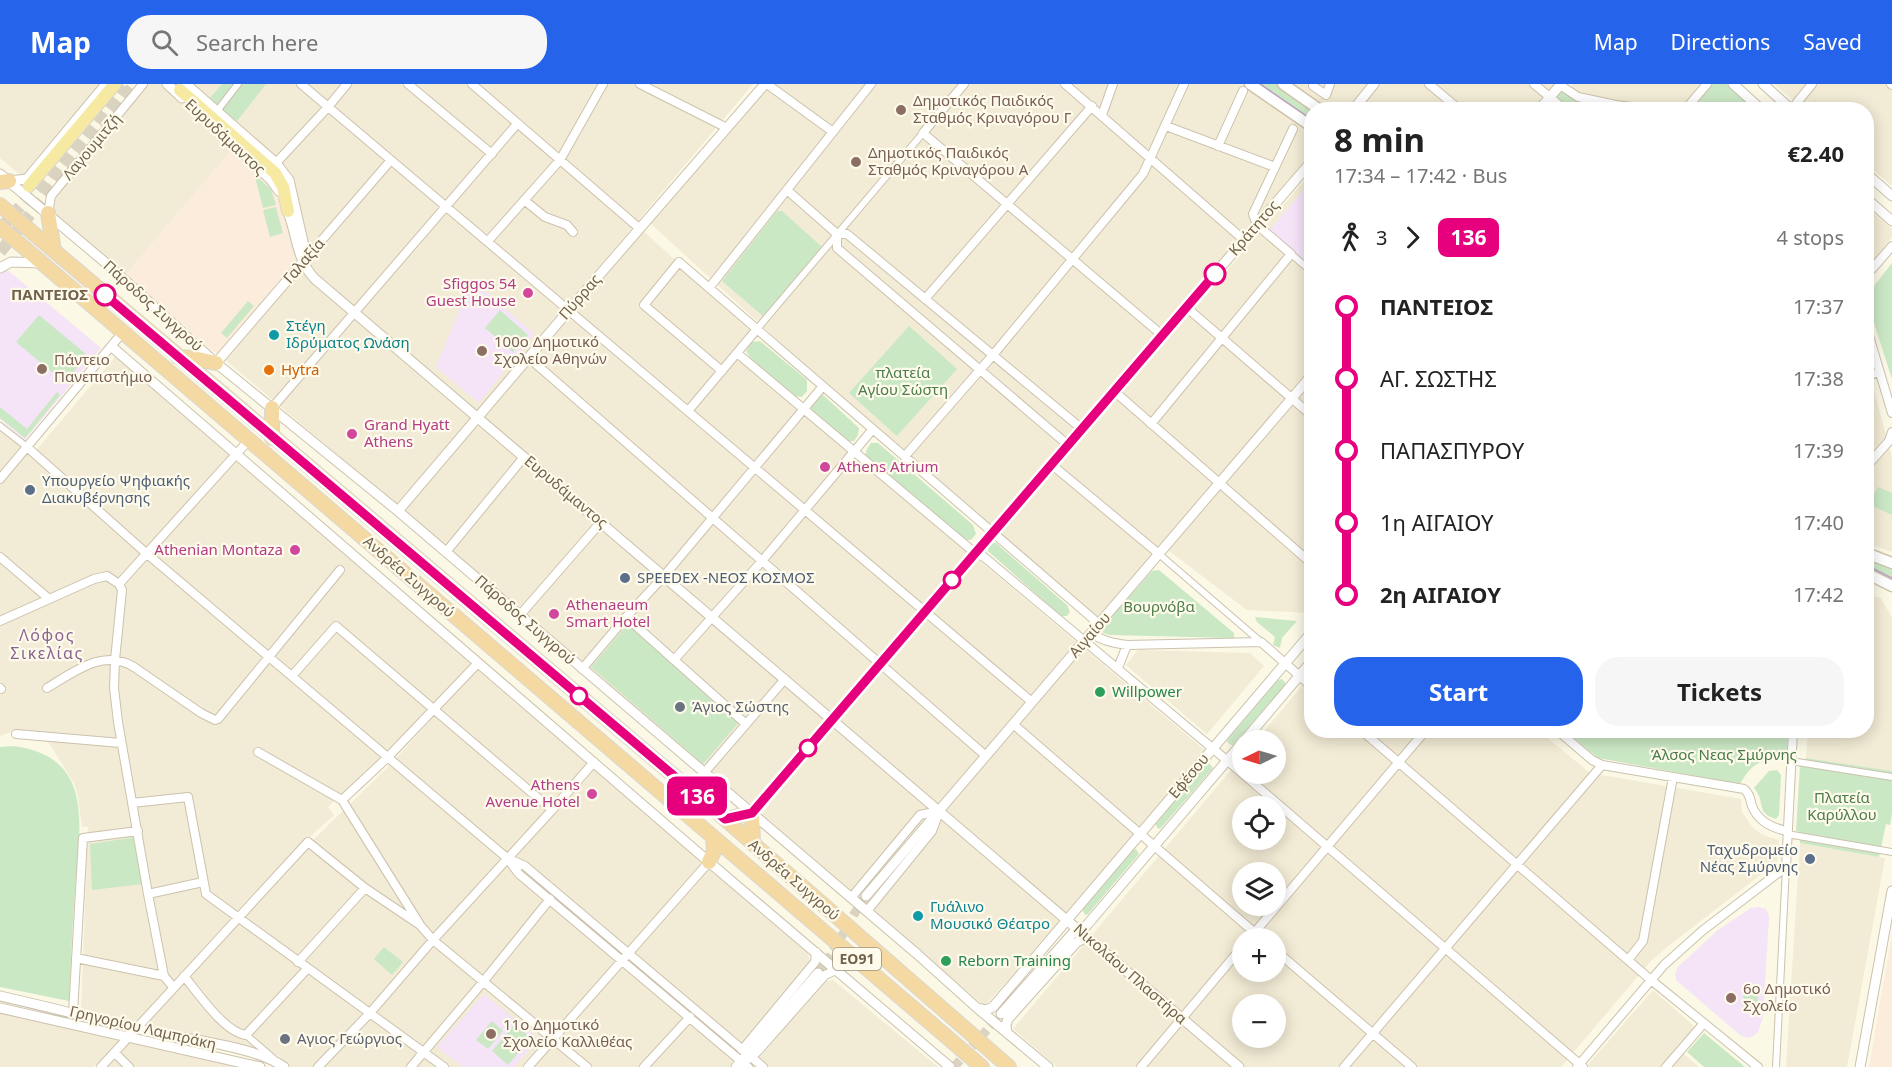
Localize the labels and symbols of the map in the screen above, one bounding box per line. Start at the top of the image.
place label: Δημοτικός Παιδικός Σταθμός Κριναγόρου Γ [913,90,1072,127]
street label: Ευρυδάμαντος [181,94,270,179]
marker: Δημοτικός Παιδικός Σταθμός Κριναγόρου Γ [894,103,908,117]
street label: Λαγουμιτζή [57,109,125,184]
place label: Δημοτικός Παιδικός Σταθμός Κριναγόρου Α [868,142,1029,179]
marker: Δημοτικός Παιδικός Σταθμός Κριναγόρου Α [849,155,863,169]
street label: Κράτητος [1224,195,1283,259]
street label: Γαλαξία [278,233,329,287]
street label: Πάροδος Συγγρού [100,255,208,355]
unlabelled marker [1204,263,1226,285]
street label: Πύρρας [554,269,605,323]
place label: Sfiggos 54 Guest House [426,273,516,310]
place label: ΠΑΝΤΕΙΟΣ [11,284,88,304]
marker: ΠΑΝΤΕΙΟΣ [94,284,116,306]
marker: Sfiggos 54 Guest House [521,286,535,300]
place label: Στέγη Iδρύματος Ωνάση [286,315,410,352]
marker: Στέγη Iδρύματος Ωνάση [267,328,281,342]
place label: 100ο Δημοτικό Σχολείο Αθηνών [494,331,607,368]
marker: 100ο Δημοτικό Σχολείο Αθηνών [475,344,489,358]
place label: Πάντειο Πανεπιστήμιο [54,349,152,386]
place label: Hytra [281,359,320,379]
marker: Πάντειο Πανεπιστήμιο [35,362,49,376]
park label: πλατεία Αγίου Σώστη [858,362,948,399]
marker: Hytra [262,363,276,377]
place label: Grand Hyatt Athens [364,414,450,451]
marker: Grand Hyatt Athens [345,427,359,441]
street label: Ευρυδάμαντος [521,450,613,532]
place label: Athens Atrium [837,456,938,476]
marker: Athens Atrium [818,460,832,474]
place label: Υπουργείο Ψηφιακής Διακυβέρνησης [42,470,190,507]
marker: Υπουργείο Ψηφιακής Διακυβέρνησης [23,483,37,497]
street label: Ανδρέα Συγγρού [360,531,460,621]
place label: Athenian Montaza [154,539,283,559]
marker: Athenian Montaza [288,543,302,557]
place label: SPEEDEX -ΝΕΟΣ ΚΟΣΜΟΣ [637,567,814,587]
street label: Πάροδος Συγγρού [471,570,580,669]
marker: SPEEDEX -ΝΕΟΣ ΚΟΣΜΟΣ [618,571,632,585]
unlabelled marker [943,571,961,589]
place label: Athenaeum Smart Hotel [566,594,650,631]
park label: Βουρνόβα [1123,596,1196,616]
marker: Athenaeum Smart Hotel [547,607,561,621]
street label: Αιγαίου [1064,607,1114,661]
district label: Λόφος Σικελίας [10,624,84,664]
place label: Willpower [1112,681,1182,701]
marker: Willpower [1093,685,1107,699]
unlabelled marker [570,687,588,705]
place label: Άγιος Σώστης [692,696,789,716]
marker: Άγιος Σώστης [673,700,687,714]
north arrow [1232,730,1286,784]
unlabelled marker [799,739,817,757]
park label: Άλσος Νεας Σμύρνης [1651,744,1797,764]
street label: Εφέσου [1164,749,1213,802]
place label: Athens Avenue Hotel [485,774,580,811]
line badge: 136 [662,776,732,816]
marker: Athens Avenue Hotel [585,787,599,801]
park label: Πλατεία Καρύλλου [1807,787,1877,824]
street label: Ανδρέα Συγγρού [745,834,845,924]
place label: Ταχυδρομείο Νέας Σμύρνης [1700,839,1798,876]
marker: Ταχυδρομείο Νέας Σμύρνης [1803,852,1817,866]
place label: Γυάλινο Μουσικό Θέατρο [930,896,1050,933]
marker: Γυάλινο Μουσικό Θέατρο [911,909,925,923]
street label: Νικολάου Πλαστήρα [1070,919,1192,1028]
road number: ΕΟ91 [833,948,881,970]
place label: Reborn Training [958,950,1071,970]
marker: Reborn Training [939,954,953,968]
place label: 6ο Δημοτικό Σχολείο [1743,978,1831,1015]
marker: 6ο Δημοτικό Σχολείο [1724,991,1738,1005]
street label: Γρηγορίου Λαμπράκη [68,1000,219,1054]
place label: 11ο Δημοτικό Σχολείο Καλλιθέας [503,1014,632,1051]
marker: 11ο Δημοτικό Σχολείο Καλλιθέας [484,1027,498,1041]
place label: Αγιος Γεώργιος [297,1028,402,1048]
marker: Αγιος Γεώργιος [278,1032,292,1046]

